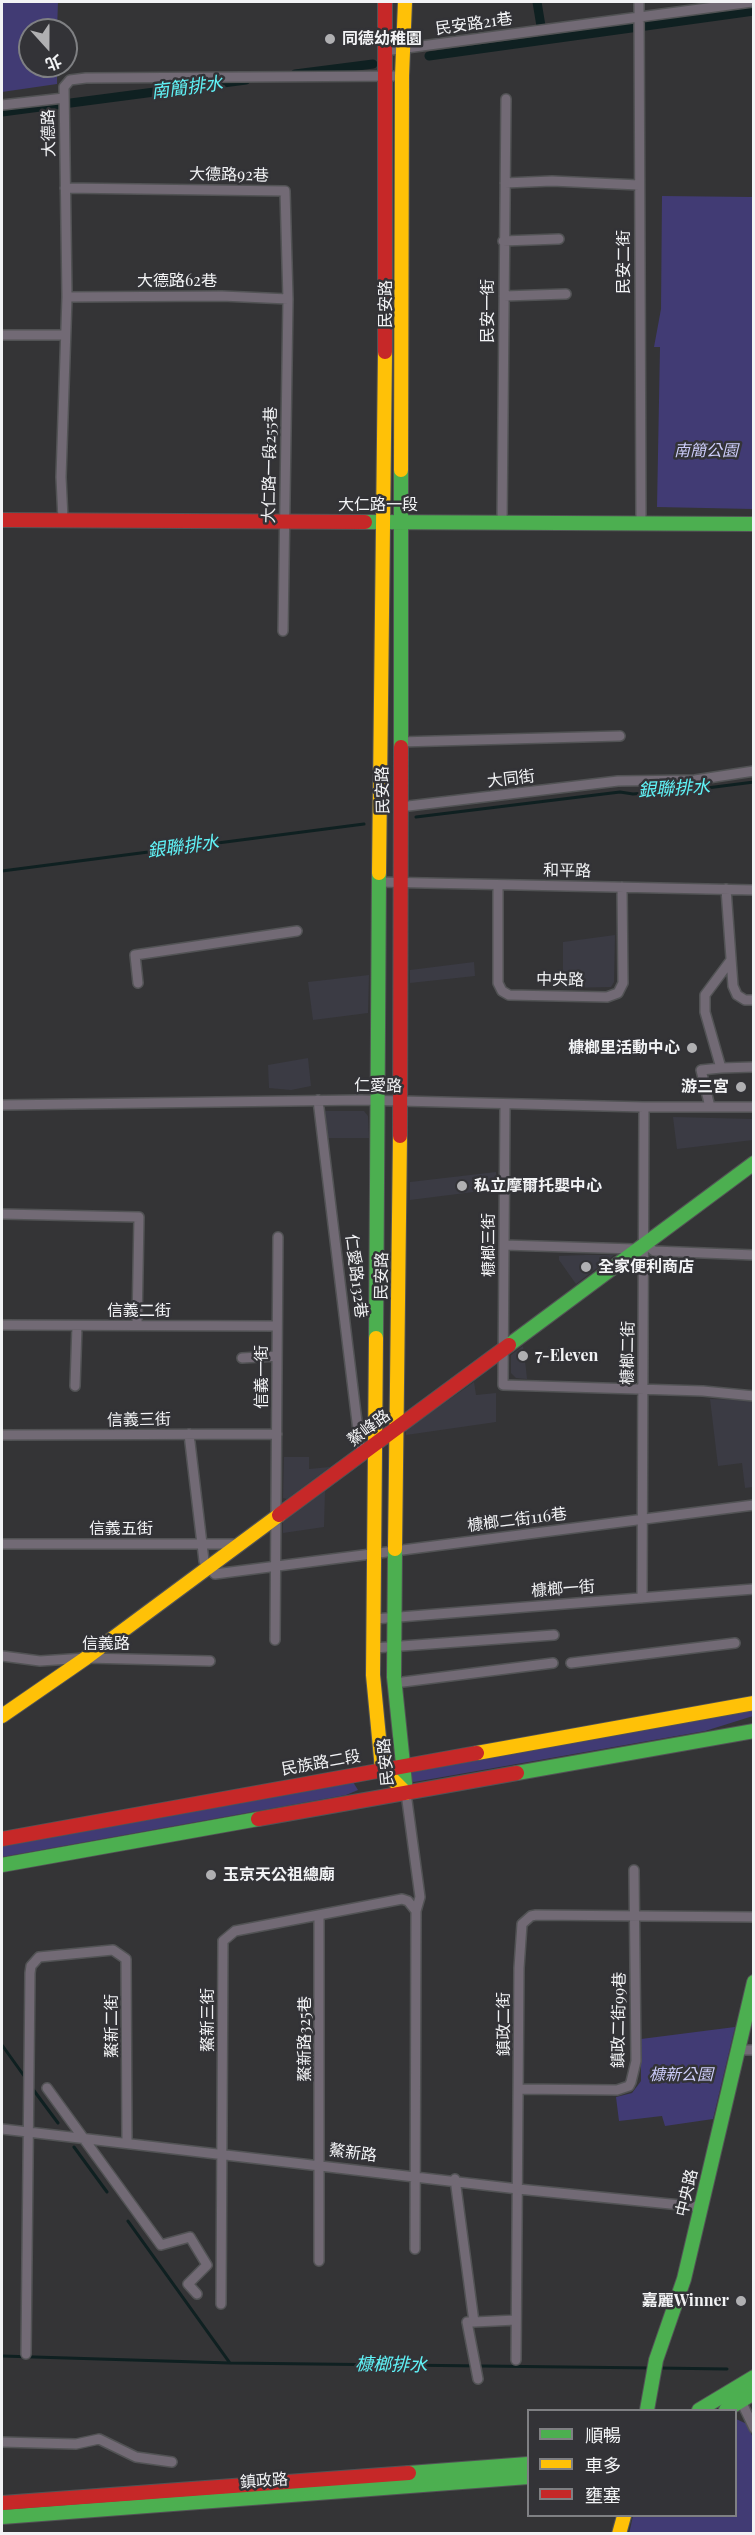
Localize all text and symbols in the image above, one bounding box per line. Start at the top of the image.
street label: 民安路21巷 [434,9,514,39]
north arrow [18,18,78,78]
place label: 同德幼稚園 [342,29,422,49]
marker: 同德幼稚園 [323,32,337,46]
text: 北 [43,51,65,76]
water label: 南簡排水 [150,73,224,103]
street label: 大德路 [39,109,59,157]
street label: 大德路92巷 [189,165,269,185]
street label: 民安二街 [614,230,634,294]
street label: 大德路62巷 [137,271,217,291]
street label: 民安一街 [478,279,498,343]
street label: 民安路 [376,280,396,328]
street label: 大仁路一段255巷 [259,406,281,524]
park label: 南簡公園 [674,441,738,461]
street label: 大仁路一段 [338,495,418,515]
street label: 民安路 [373,766,393,814]
street label: 大同街 [486,767,536,791]
water label: 銀聯排水 [637,776,711,802]
water label: 銀聯排水 [146,832,220,862]
street label: 和平路 [543,861,591,881]
street label: 中央路 [536,970,584,990]
place label: 槺榔里活動中心 [568,1038,680,1058]
marker: 槺榔里活動中心 [685,1041,699,1055]
street label: 仁愛路 [354,1076,402,1096]
place label: 游三宮 [681,1077,729,1097]
marker: 游三宮 [734,1080,748,1094]
place label: 私立摩爾托嬰中心 [474,1176,602,1196]
marker: 私立摩爾托嬰中心 [455,1179,469,1193]
street label: 槺榔三街 [479,1213,499,1277]
street label: 仁愛路132巷 [341,1233,371,1319]
street label: 民安路 [372,1252,392,1300]
place label: 全家便利商店 [598,1257,694,1277]
marker: 全家便利商店 [579,1260,593,1274]
street label: 信義二街 [107,1301,171,1321]
street label: 槺榔二街 [618,1321,638,1385]
street label: 信義一街 [252,1345,272,1409]
place label: 7-Eleven [535,1346,598,1366]
marker: 7-Eleven [516,1349,530,1363]
street label: 鰲峰路 [344,1406,394,1450]
street label: 信義三街 [107,1410,171,1430]
street label: 槺榔二街116巷 [466,1504,568,1536]
street label: 信義五街 [89,1519,153,1539]
street label: 槺榔一街 [530,1577,596,1601]
street label: 信義路 [82,1634,130,1654]
street label: 民安路 [374,1737,398,1787]
street label: 民族路二段 [280,1747,362,1779]
place label: 玉京天公祖總廟 [223,1865,335,1885]
marker: 玉京天公祖總廟 [204,1868,218,1882]
street label: 鎮政二街99巷 [609,1972,629,2068]
street label: 鰲新三街 [198,1988,218,2052]
street label: 鎮政二街 [494,1992,514,2056]
street label: 鰲新二街 [102,1994,122,2058]
street label: 鰲新路325巷 [295,1996,315,2082]
park label: 槺新公園 [649,2065,713,2085]
street label: 鰲新路 [328,2141,378,2165]
street label: 中央路 [672,2167,702,2219]
place label: 嘉麗Winner [642,2291,729,2311]
marker: 嘉麗Winner [734,2294,748,2308]
water label: 槺榔排水 [355,2354,427,2376]
legend [527,2409,737,2517]
text: 順暢 [585,2423,621,2447]
text: 車多 [585,2453,621,2477]
street label: 鎮政路 [239,2470,289,2492]
text: 壅塞 [585,2483,621,2507]

